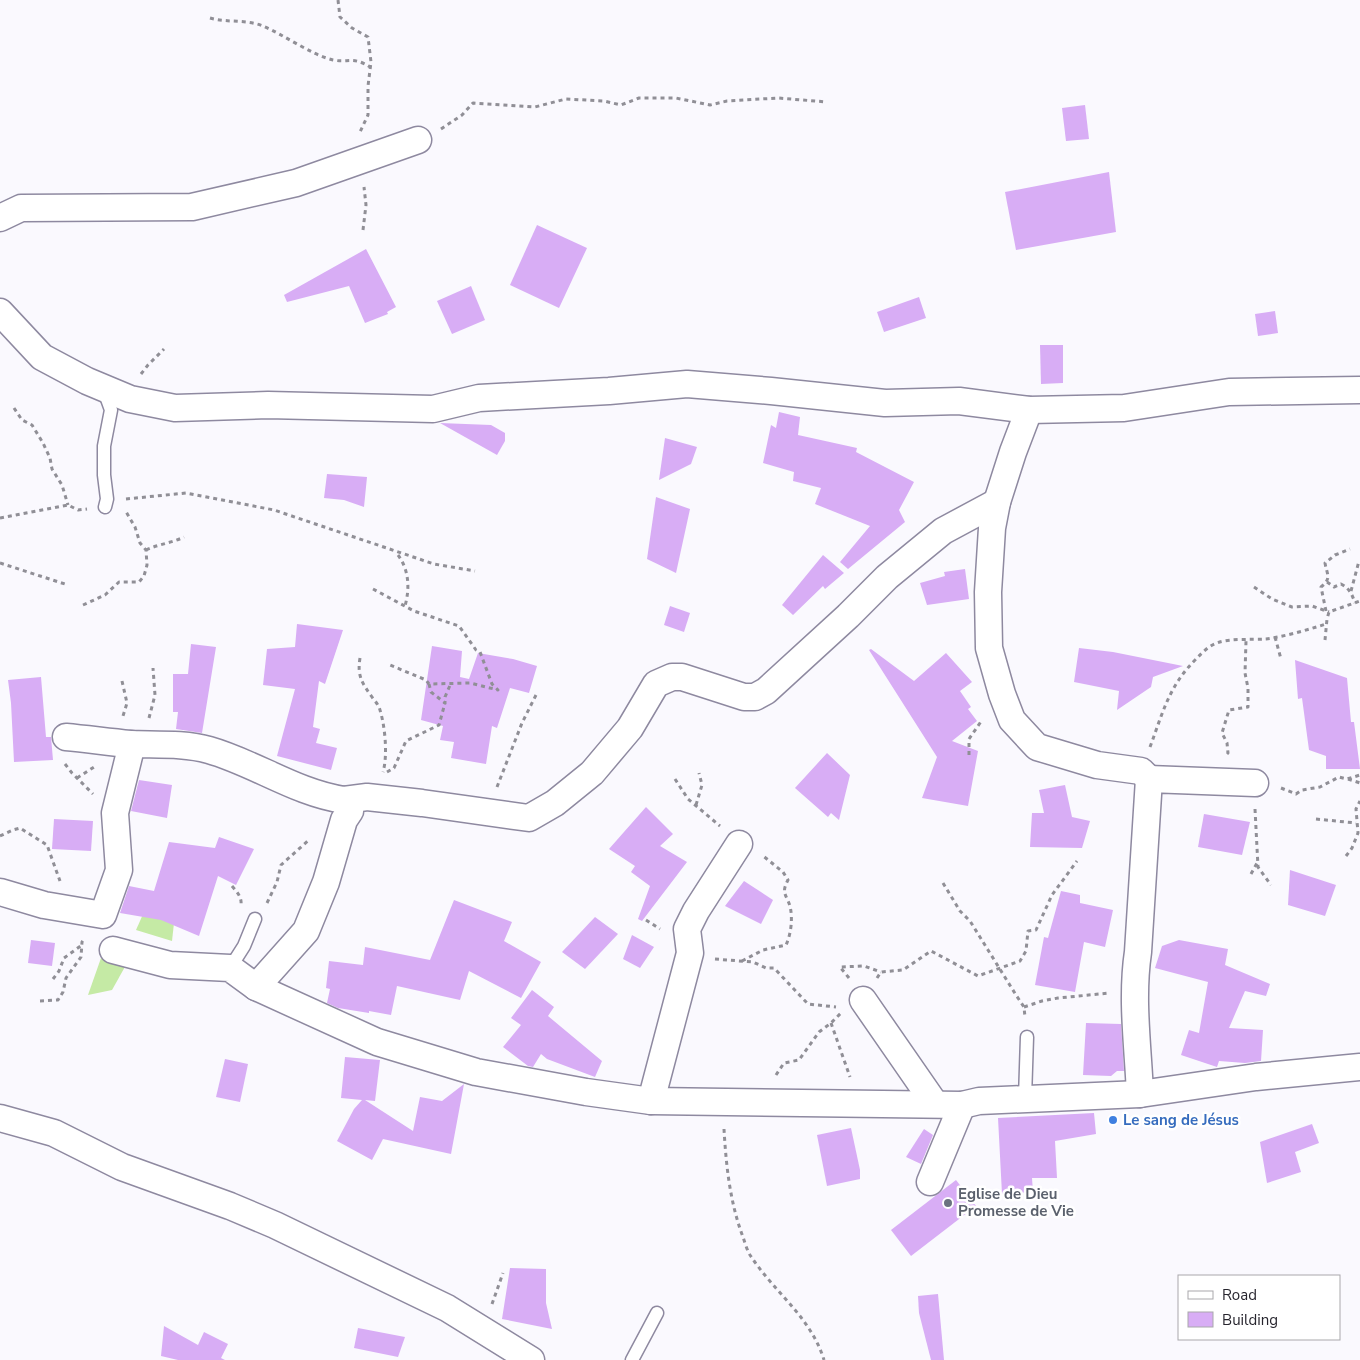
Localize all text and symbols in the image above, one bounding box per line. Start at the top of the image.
place label: Le sang de Jésus [1123,1110,1239,1130]
marker: Le sang de Jésus [1107,1114,1119,1126]
place label: Eglise de Dieu Promesse de Vie [958,1184,1074,1221]
marker: Eglise de Dieu Promesse de Vie [942,1197,954,1209]
legend [1178,1275,1340,1340]
text: Road [1222,1285,1257,1305]
text: Building [1222,1310,1278,1330]

